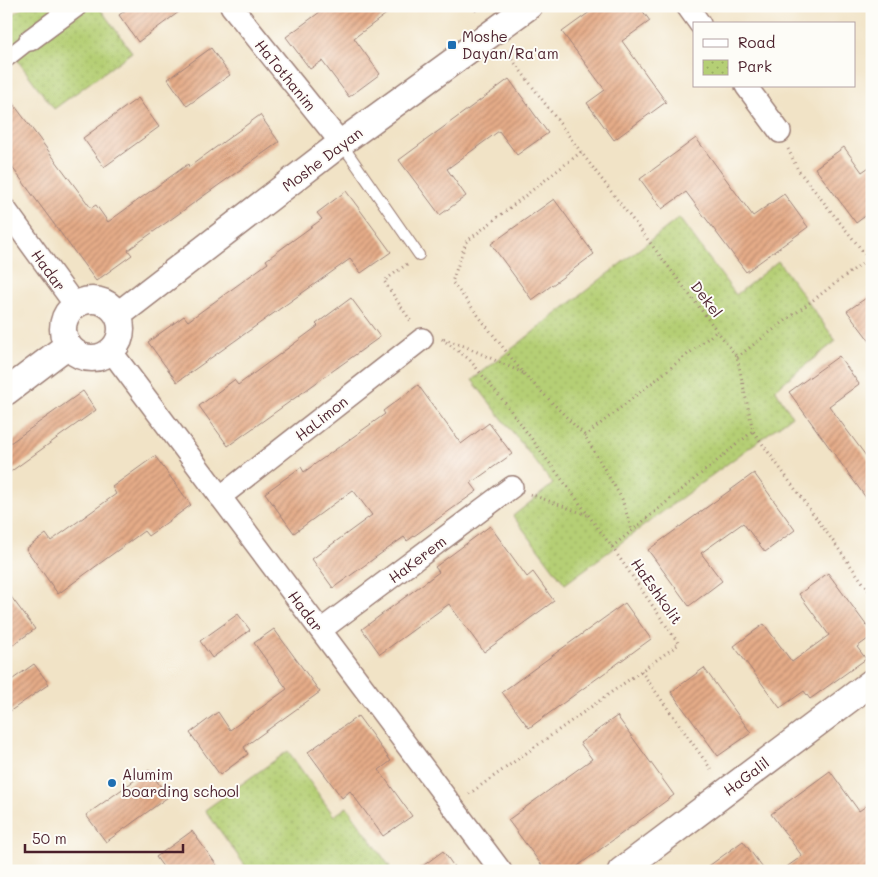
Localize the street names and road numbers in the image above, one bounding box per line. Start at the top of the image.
street label: HaTothanim [251,35,321,115]
street label: Moshe Dayan [278,122,366,196]
street label: Hadar [27,245,71,295]
street label: Dekel [687,277,727,321]
street label: HaLimon [291,391,351,445]
street label: HaKerem [384,531,450,587]
street label: HaEshkolit [627,554,687,628]
street label: Hadar [284,586,328,636]
street label: HaGalil [719,752,773,800]

